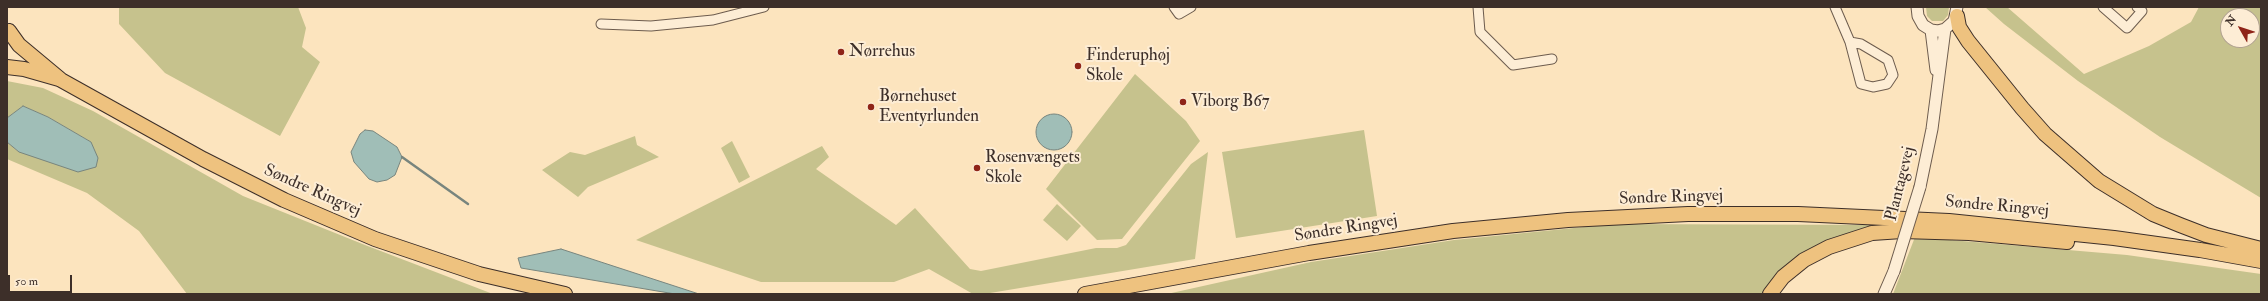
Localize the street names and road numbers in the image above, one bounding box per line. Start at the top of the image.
street label: Plantagevej [1882,145,1920,223]
street label: Søndre Ringvej [260,161,364,221]
street label: Søndre Ringvej [1619,186,1723,210]
street label: Søndre Ringvej [1944,192,2050,222]
street label: Søndre Ringvej [1293,211,1399,247]

